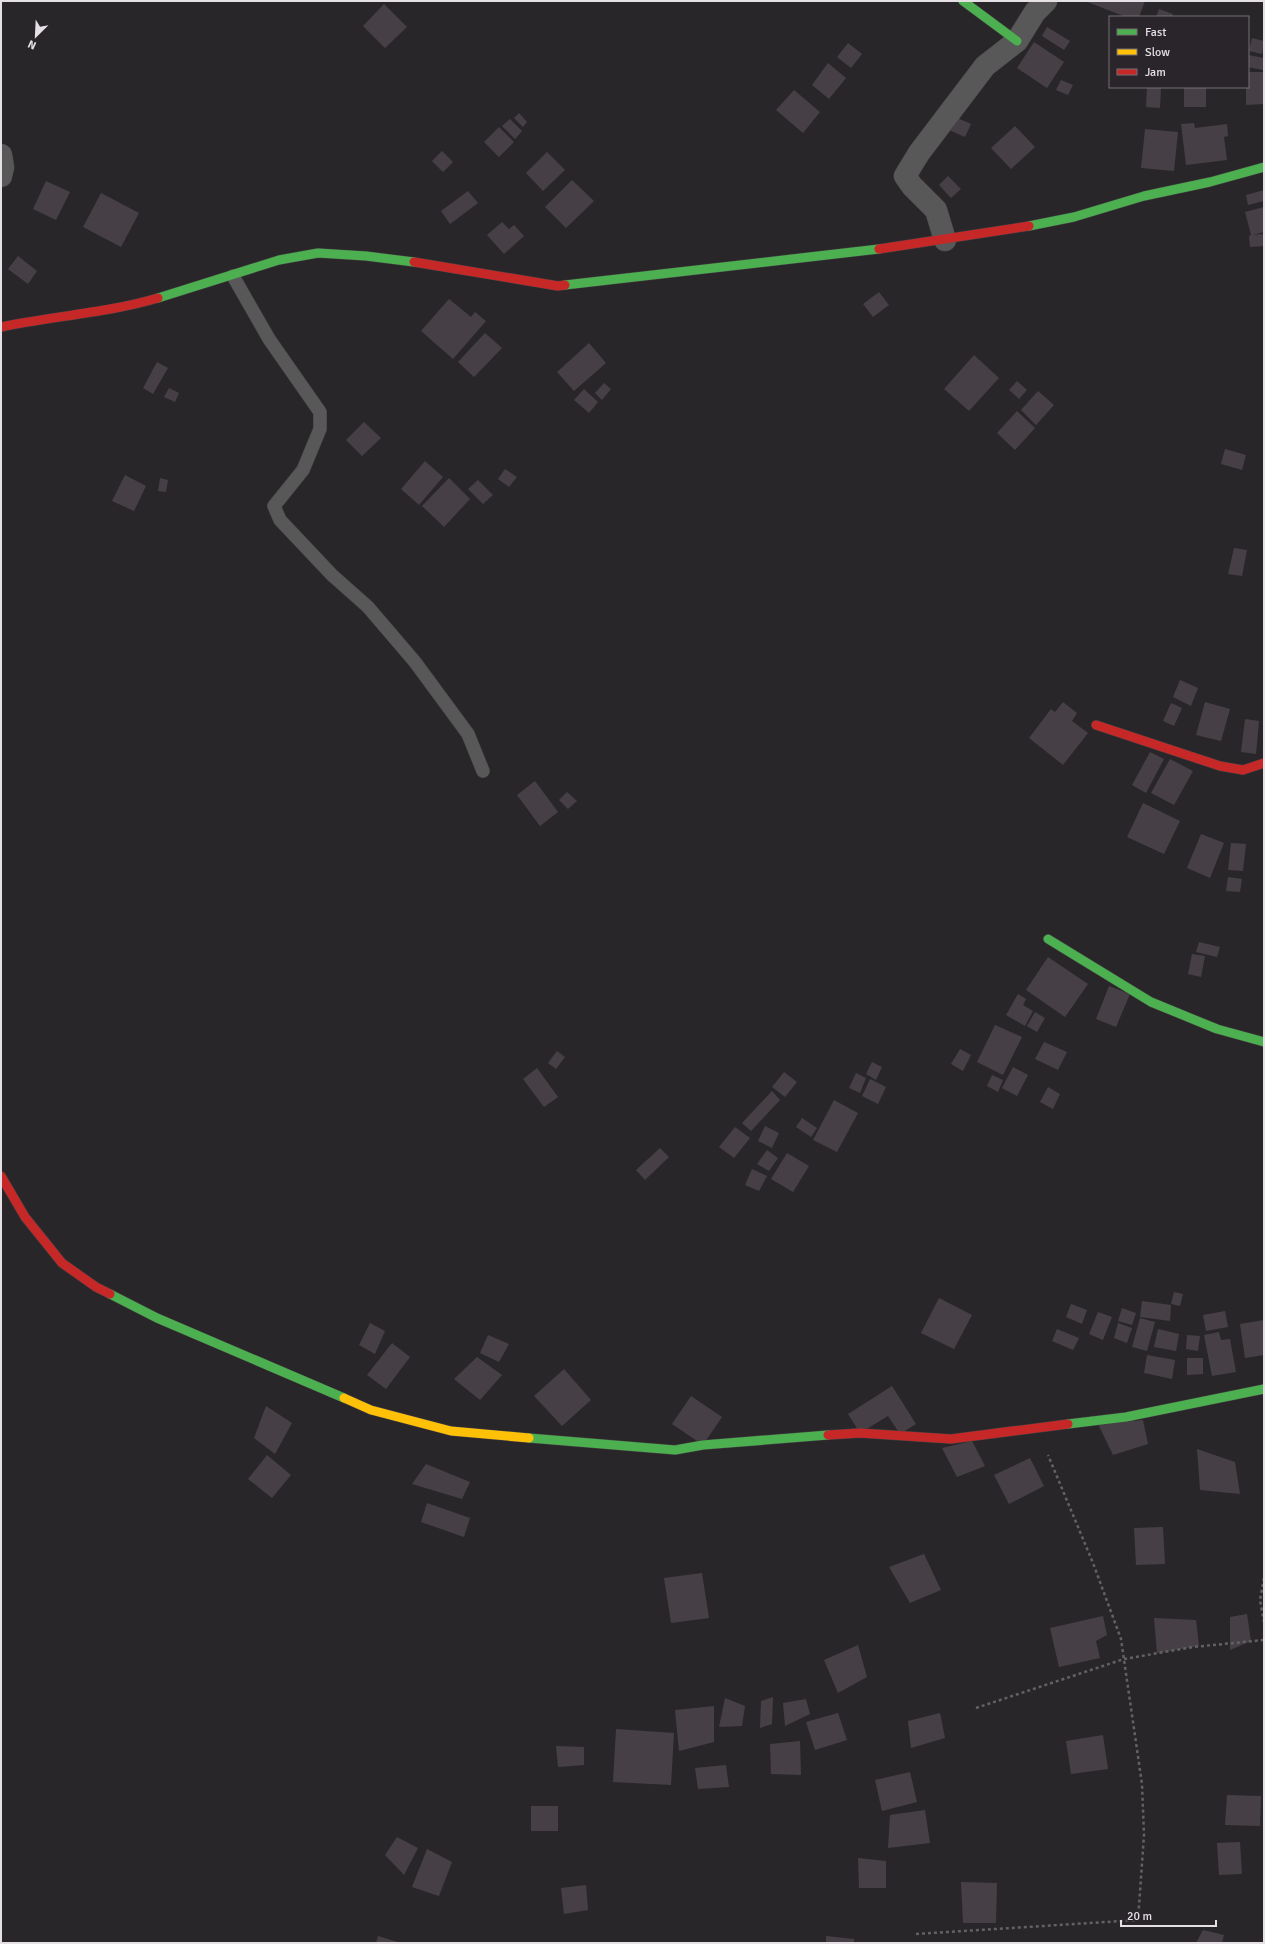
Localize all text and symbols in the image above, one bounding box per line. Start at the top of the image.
north arrow [16,16,56,56]
legend [1109,16,1249,88]
text: Fast [1145,25,1166,40]
text: N [26,37,38,52]
text: Slow [1145,45,1170,60]
text: Jam [1145,65,1166,80]
scale bar [1121,1902,1216,1928]
text: 20 m [1127,1909,1152,1924]

